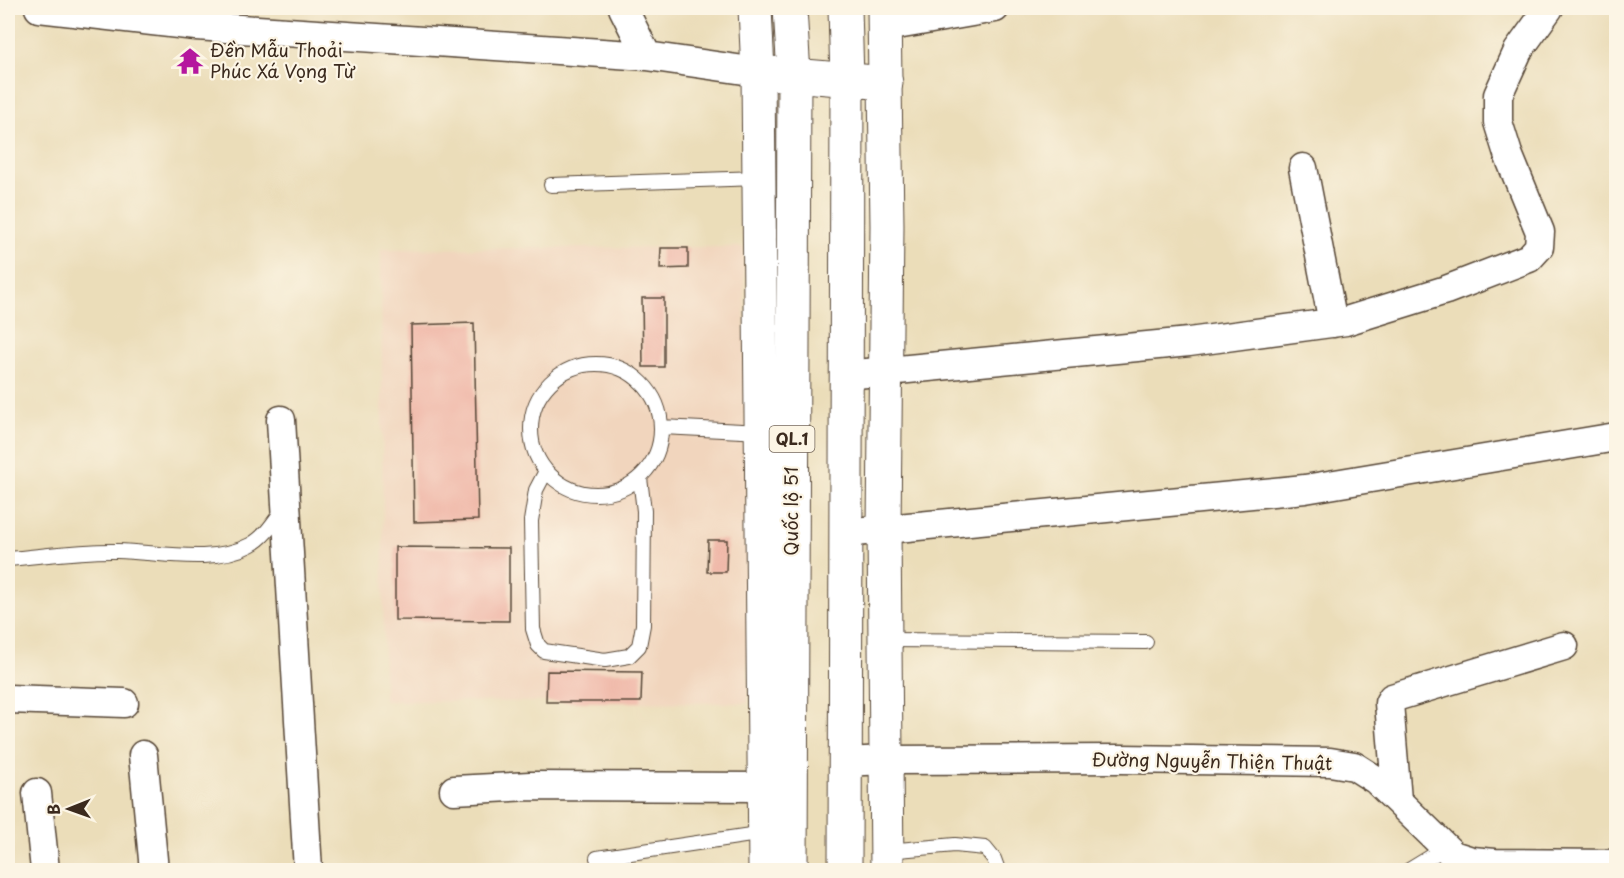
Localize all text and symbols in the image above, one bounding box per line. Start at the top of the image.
place label: Đền Mẫu Thoải Phúc Xá Vọng Từ [210,36,356,84]
temple icon: Đền Mẫu Thoải Phúc Xá Vọng Từ [175,46,205,76]
road number: QL.1 [770,426,814,452]
street label: Quốc lộ 51 [777,466,804,556]
street label: Đường Nguyễn Thiện Thuật [1092,745,1332,776]
north arrow [39,779,99,839]
text: B [41,804,65,815]

